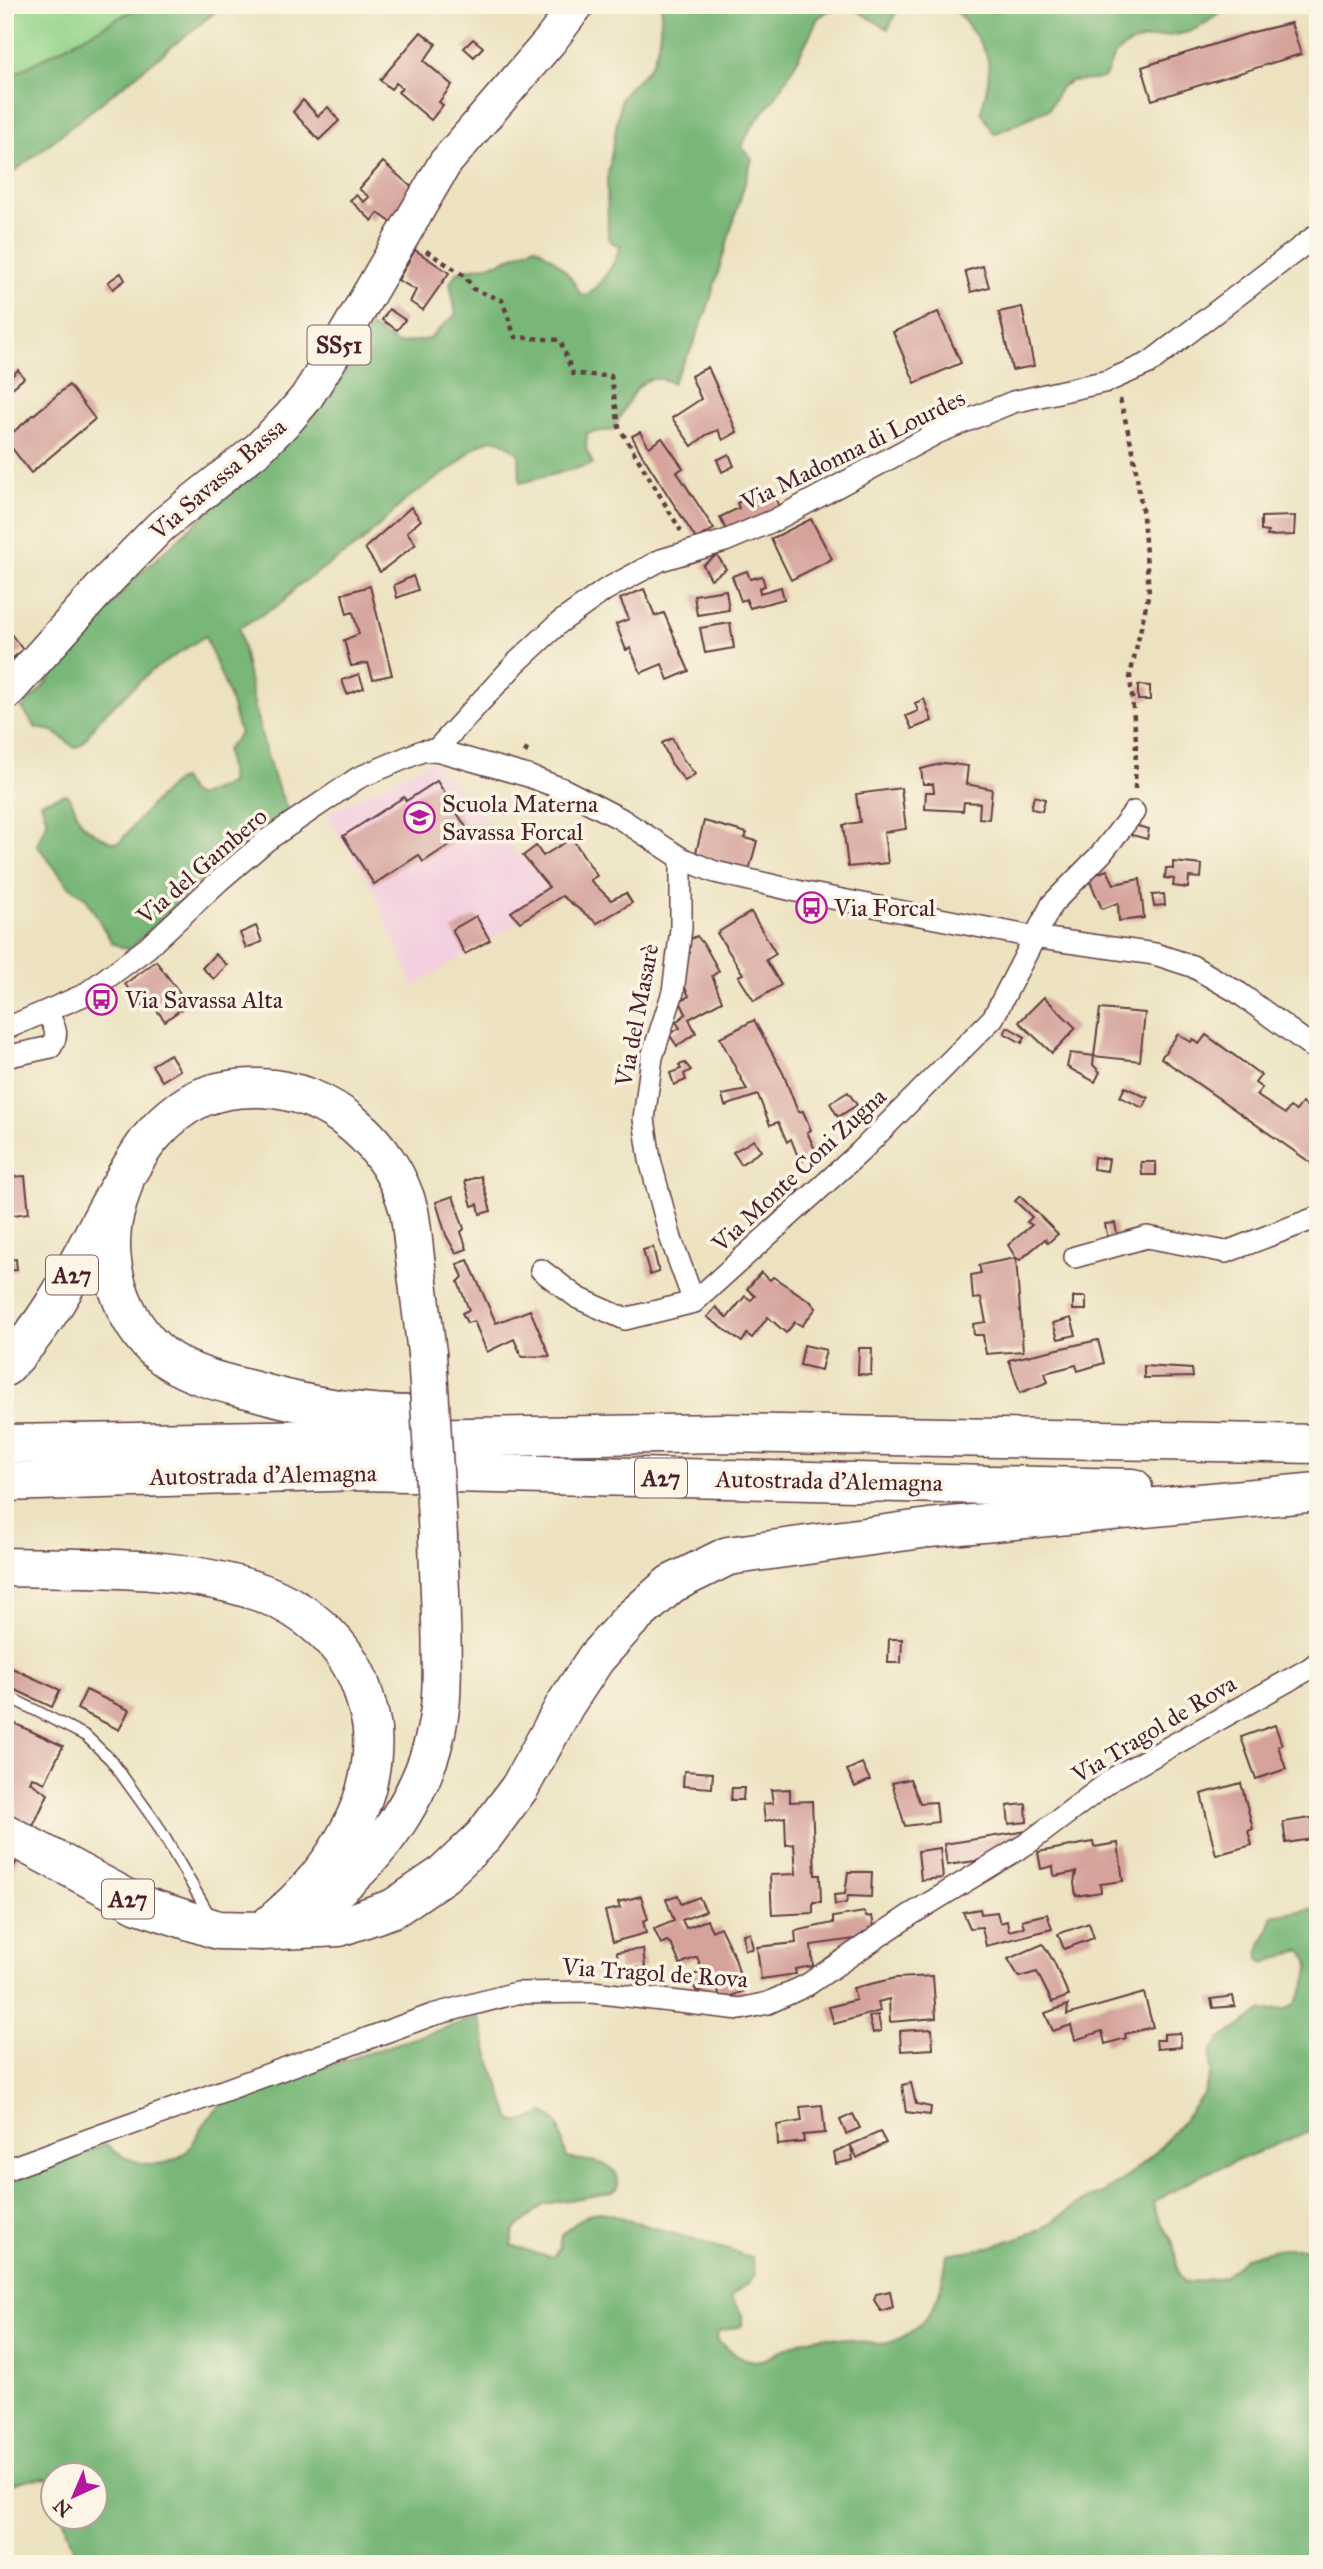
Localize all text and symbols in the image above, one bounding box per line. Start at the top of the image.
road number: SS51 [308,326,370,364]
street label: Via Madonna di Lourdes [735,383,970,518]
street label: Via Savassa Bassa [143,411,293,547]
place label: Scuola Materna Savassa Forcal [442,789,599,847]
street label: Via del Gambero [130,801,273,931]
school or university icon: Scuola Materna Savassa Forcal [402,801,436,835]
bus stop icon: Via Forcal [794,891,828,925]
place label: Via Forcal [833,893,936,923]
street label: Via del Masarè [608,941,666,1090]
bus stop icon: Via Savassa Alta [85,983,119,1017]
place label: Via Savassa Alta [124,985,284,1015]
street label: Via Monte Coni Zugna [705,1081,893,1259]
road number: A27 [46,1256,98,1294]
street label: Autostrada d'Alemagna [148,1458,378,1492]
road number: A27 [635,1458,687,1498]
street label: Autostrada d'Alemagna [714,1464,944,1498]
street label: Via Tragol de Rova [1066,1668,1242,1790]
road number: A27 [102,1880,154,1918]
street label: Via Tragol de Rova [560,1951,750,1995]
north arrow [38,2460,108,2530]
text: N [49,2494,76,2522]

